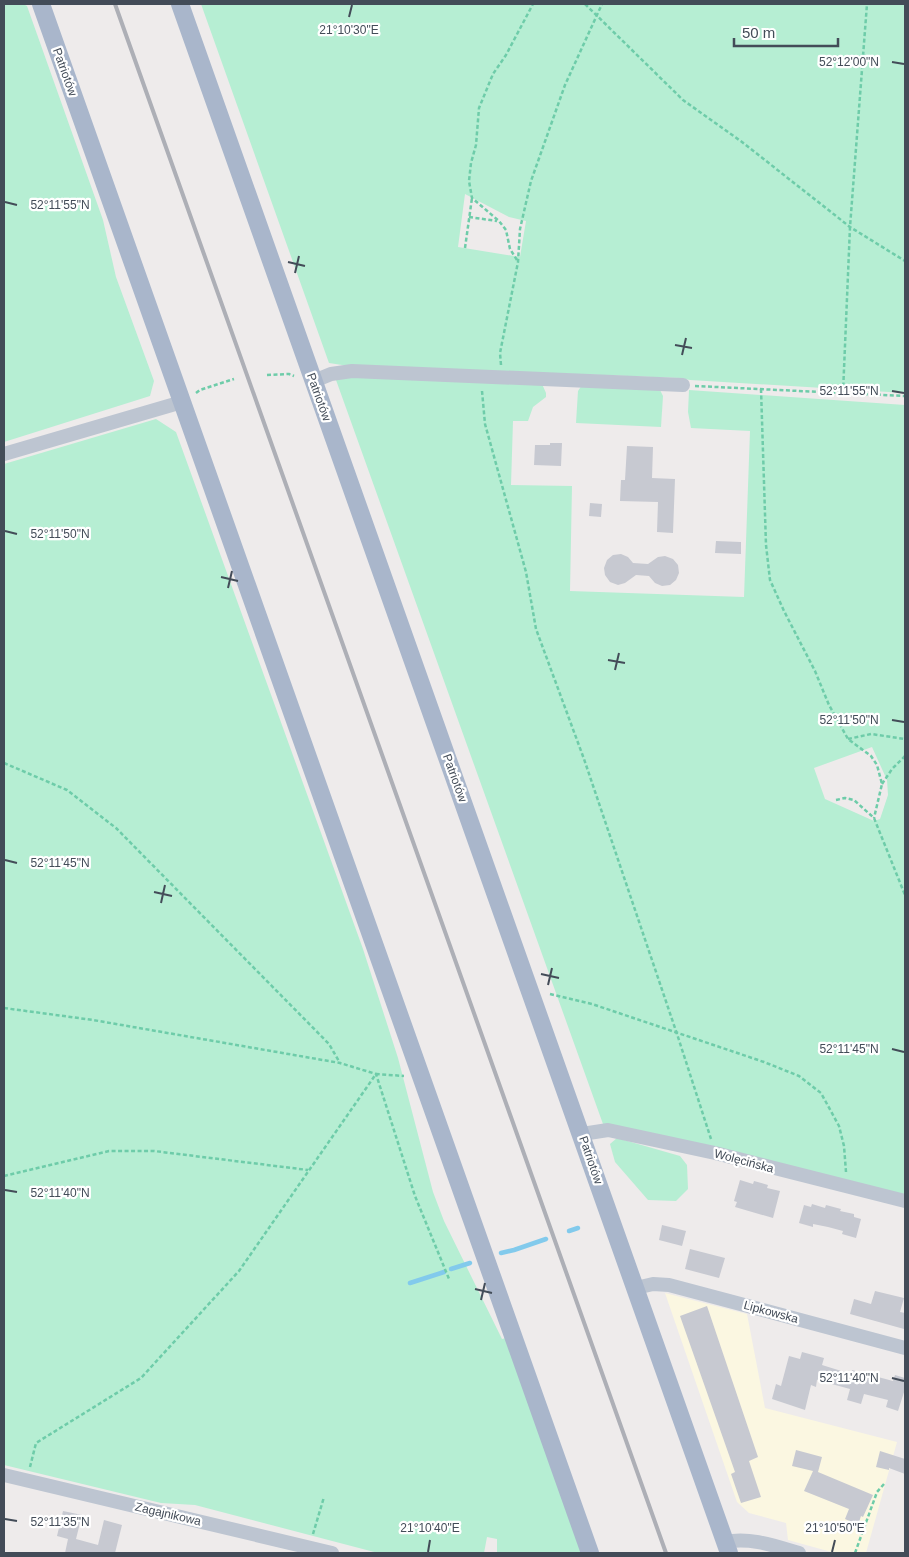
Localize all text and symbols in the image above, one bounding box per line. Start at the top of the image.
scale bar [734,15,838,47]
text: 21°10'30"E [319,23,379,37]
text: 50 m [742,24,775,41]
street label: Patriotów [50,46,80,98]
text: 52°12'00"N [819,55,879,69]
text: 52°11'55"N [30,198,90,212]
street label: Patriotów [304,371,334,423]
text: 52°11'55"N [819,384,879,398]
text: 52°11'50"N [30,527,90,541]
text: 52°11'50"N [819,713,879,727]
street label: Patriotów [440,752,470,804]
text: 52°11'45"N [30,856,90,870]
text: 52°11'45"N [819,1042,879,1056]
street label: Patriotów [576,1134,606,1186]
street label: Wolęcińska [713,1146,776,1176]
text: 52°11'40"N [30,1186,90,1200]
street label: Lipkowska [742,1298,800,1326]
text: 52°11'40"N [819,1371,879,1385]
street label: Zagajnikowa [134,1500,203,1528]
text: 52°11'35"N [30,1515,90,1529]
text: 21°10'40"E [400,1521,460,1535]
text: 21°10'50"E [805,1521,865,1535]

